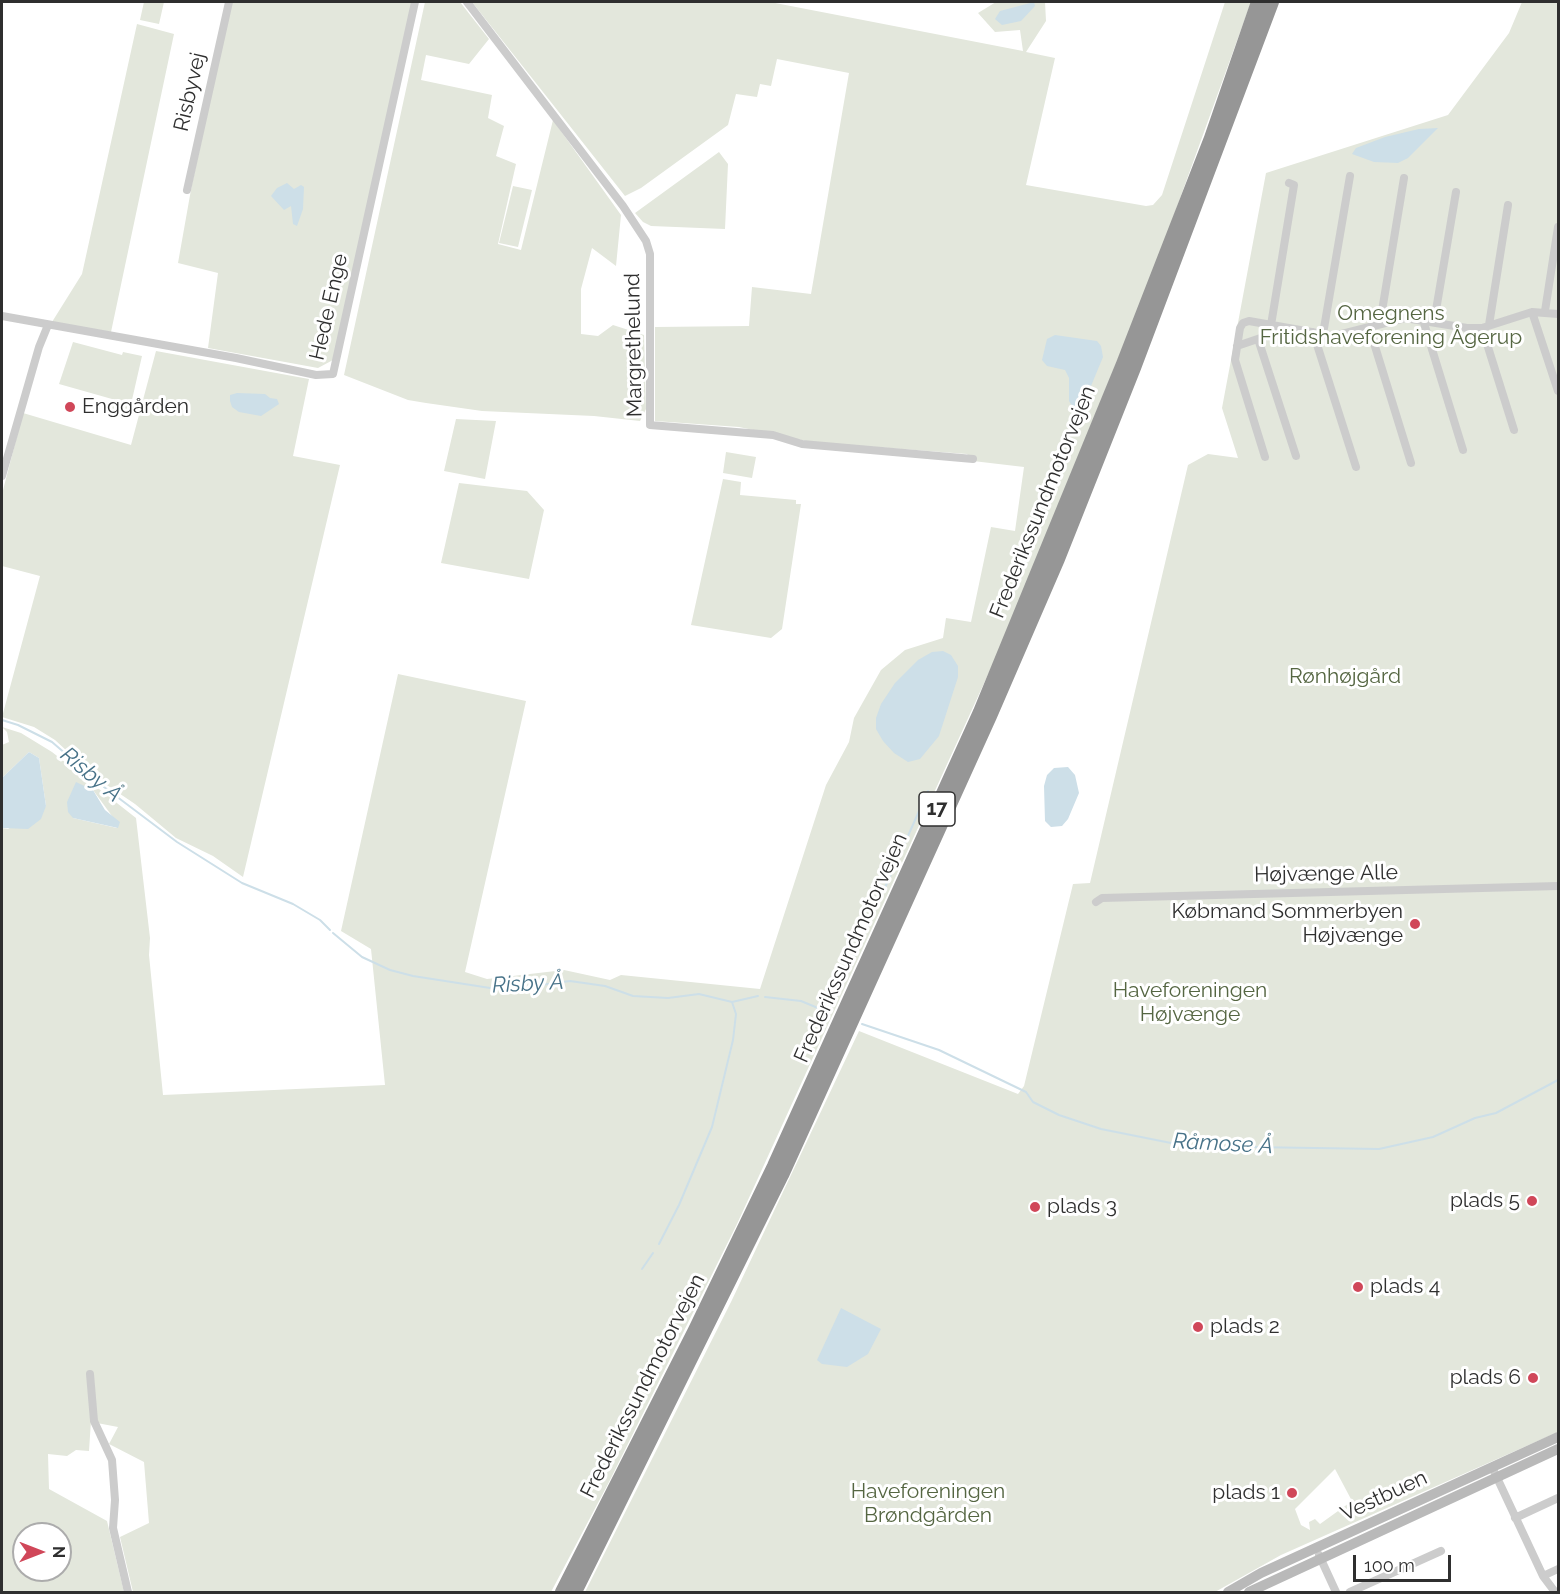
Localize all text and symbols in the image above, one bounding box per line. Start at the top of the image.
street label: Risbyvej [169,50,211,134]
street label: Hede Enge [305,251,353,363]
street label: Margrethelund [620,273,648,417]
park label: Omegnens Fritidshaveforening Ågerup [1260,301,1522,351]
street label: Frederikssundmotorvejen [985,382,1101,622]
place label: Enggården [82,394,189,420]
marker: Enggården [63,400,77,414]
park label: Rønhøjgård [1289,664,1401,690]
water label: Risby Å [55,742,127,808]
road number: 17 [919,792,955,826]
street label: Frederikssundmotorvejen [789,829,913,1067]
street label: Højvænge Alle [1254,860,1398,888]
place label: Købmand Sommerbyen Højvænge [1172,899,1403,949]
marker: Købmand Sommerbyen Højvænge [1408,917,1422,931]
water label: Risby Å [491,969,565,999]
park label: Haveforeningen Højvænge [1113,978,1267,1028]
water label: Råmose Å [1172,1128,1274,1160]
place label: plads 5 [1450,1188,1520,1214]
place label: plads 3 [1047,1194,1117,1220]
marker: plads 5 [1525,1194,1539,1208]
marker: plads 3 [1028,1200,1042,1214]
street label: Frederikssundmotorvejen [575,1270,711,1502]
place label: plads 4 [1370,1274,1440,1300]
marker: plads 4 [1351,1280,1365,1294]
place label: plads 2 [1210,1314,1280,1340]
marker: plads 2 [1191,1320,1205,1334]
place label: plads 6 [1450,1365,1521,1391]
marker: plads 6 [1526,1371,1540,1385]
street label: Vestbuen [1337,1465,1431,1527]
park label: Haveforeningen Brøndgården [851,1479,1005,1529]
place label: plads 1 [1212,1480,1280,1506]
marker: plads 1 [1285,1486,1299,1500]
north arrow [12,1522,72,1582]
scale bar [1356,1543,1454,1581]
text: N [49,1546,68,1558]
text: 100 m [1364,1555,1415,1576]

